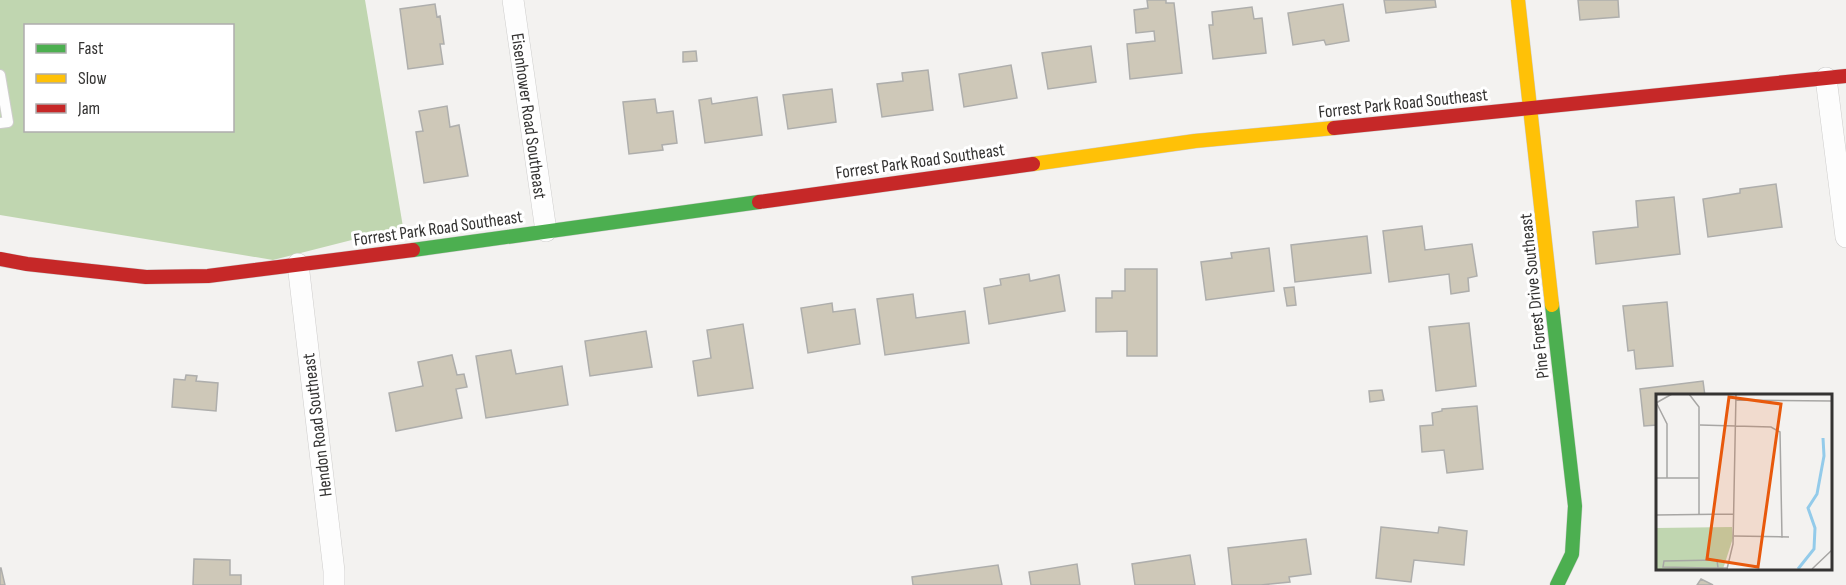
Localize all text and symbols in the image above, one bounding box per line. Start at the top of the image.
legend [24,24,234,132]
street label: Eisenhower Road Southeast [506,32,551,201]
text: Fast [78,38,104,59]
text: Slow [78,68,107,89]
street label: Forrest Park Road Southeast [1317,84,1489,123]
text: Jam [77,98,100,119]
street label: Forrest Park Road Southeast [834,139,1006,184]
street label: Forrest Park Road Southeast [352,206,524,251]
street label: Pine Forest Drive Southeast [1515,212,1554,380]
street label: Hendon Road Southeast [298,351,337,498]
inset map [1656,394,1831,570]

